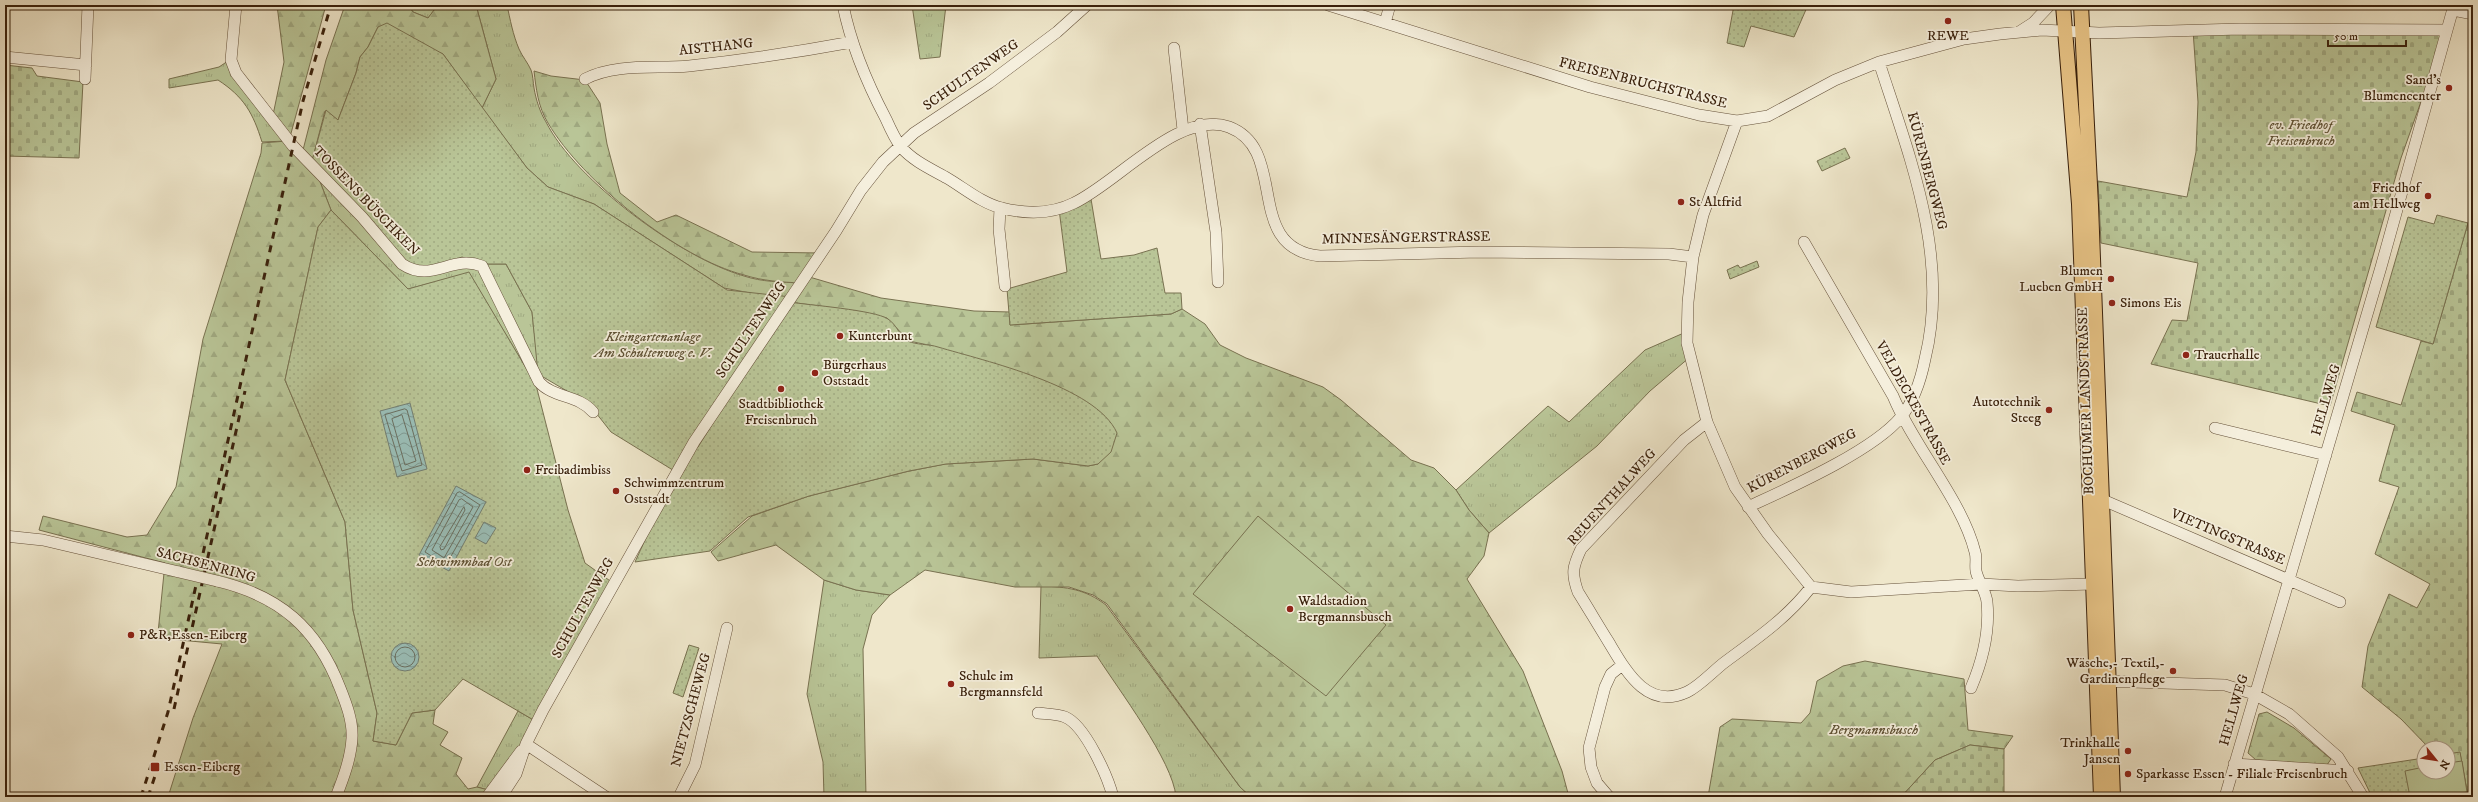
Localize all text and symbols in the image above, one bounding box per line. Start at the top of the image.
marker: REWE [1943,16,1953,26]
scale bar [2328,22,2406,48]
place label: REWE [1927,27,1969,45]
text: 50 m [2334,29,2358,44]
street label: AISTHANG [678,34,754,60]
street label: SCHULTENWEG [920,35,1023,115]
street label: FREISENBRUCHSTRASSE [1557,53,1729,113]
place label: Sand's Blumencenter [2363,71,2442,105]
marker: Sand's Blumencenter [2444,83,2454,93]
street label: KÜRENBERGWEG [1903,110,1951,232]
park label: ev. Friedhof Freisenbruch [2267,116,2336,150]
street label: TOSSENS BÜSCHKEN [309,142,424,260]
place label: Friedhof am Hellweg [2353,179,2423,213]
marker: Friedhof am Hellweg [2423,191,2433,201]
place label: St Altfrid [1689,193,1742,211]
marker: St Altfrid [1676,197,1686,207]
street label: MINNESÄNGERSTRASSE [1321,228,1491,248]
place label: Blumen Lueben GmbH [2019,262,2104,296]
marker: Blumen Lueben GmbH [2106,274,2116,284]
street label: SCHULTENWEG [712,278,790,382]
place label: Simons Eis [2120,294,2182,312]
marker: Simons Eis [2107,298,2117,308]
street label: BOCHUMER LANDSTRASSE [2074,307,2098,495]
place label: Kunterbunt [848,327,913,345]
park label: Kleingartenanlage Am Schultenweg e. V. [592,328,713,362]
marker: Kunterbunt [835,331,845,341]
street label: VELDECKESTRASSE [1871,337,1955,468]
place label: Trauerhalle [2194,346,2260,364]
marker: Trauerhalle [2181,350,2191,360]
place label: Bürgerhaus Oststadt [823,356,887,390]
street label: HELLWEG [2307,362,2345,438]
marker: Bürgerhaus Oststadt [810,368,820,378]
marker: Stadtbibliothek Freisenbruch [776,384,786,394]
place label: Autotechnik Steeg [1973,393,2041,427]
place label: Stadtbibliothek Freisenbruch [738,395,824,429]
marker: Autotechnik Steeg [2044,405,2054,415]
street label: KÜRENBERGWEG [1744,424,1860,497]
street label: REUENTHALWEG [1564,445,1661,549]
place label: Freibadimbiss [535,461,611,479]
marker: Freibadimbiss [522,465,532,475]
place label: Schwimmzentrum Oststadt [624,474,725,508]
marker: Schwimmzentrum Oststadt [611,486,621,496]
street label: VIETINGSTRASSE [2167,504,2288,569]
street label: SACHSENRING [154,543,258,587]
park label: Schwimmbad Ost [415,553,513,571]
street label: SCHULTENWEG [548,554,618,662]
place label: Waldstadion Bergmannsbusch [1297,592,1392,626]
marker: Waldstadion Bergmannsbusch [1285,604,1295,614]
place label: P&R,Essen-Eiberg [139,626,247,644]
marker: P&R,Essen-Eiberg [126,630,136,640]
street label: NIETZSCHEWEG [667,651,715,769]
place label: Wäsche,- Textil,- Gardinenpflege [2065,654,2165,688]
marker: Wäsche,- Textil,- Gardinenpflege [2168,666,2178,676]
place label: Schule im Bergmannsfeld [959,667,1043,701]
street label: HELLWEG [2215,672,2253,748]
marker: Schule im Bergmannsfeld [946,679,956,689]
park label: Bergmannsbusch [1829,721,1918,739]
place label: Trinkhalle Jansen [2060,734,2121,768]
north arrow [2416,740,2456,780]
marker: Trinkhalle Jansen [2123,746,2133,756]
text: N [2435,757,2452,772]
place label: Essen-Eiberg [164,758,240,776]
marker: Essen-Eiberg [149,761,161,773]
place label: Sparkasse Essen - Filiale Freisenbruch [2136,765,2348,783]
marker: Sparkasse Essen - Filiale Freisenbruch [2123,769,2133,779]

